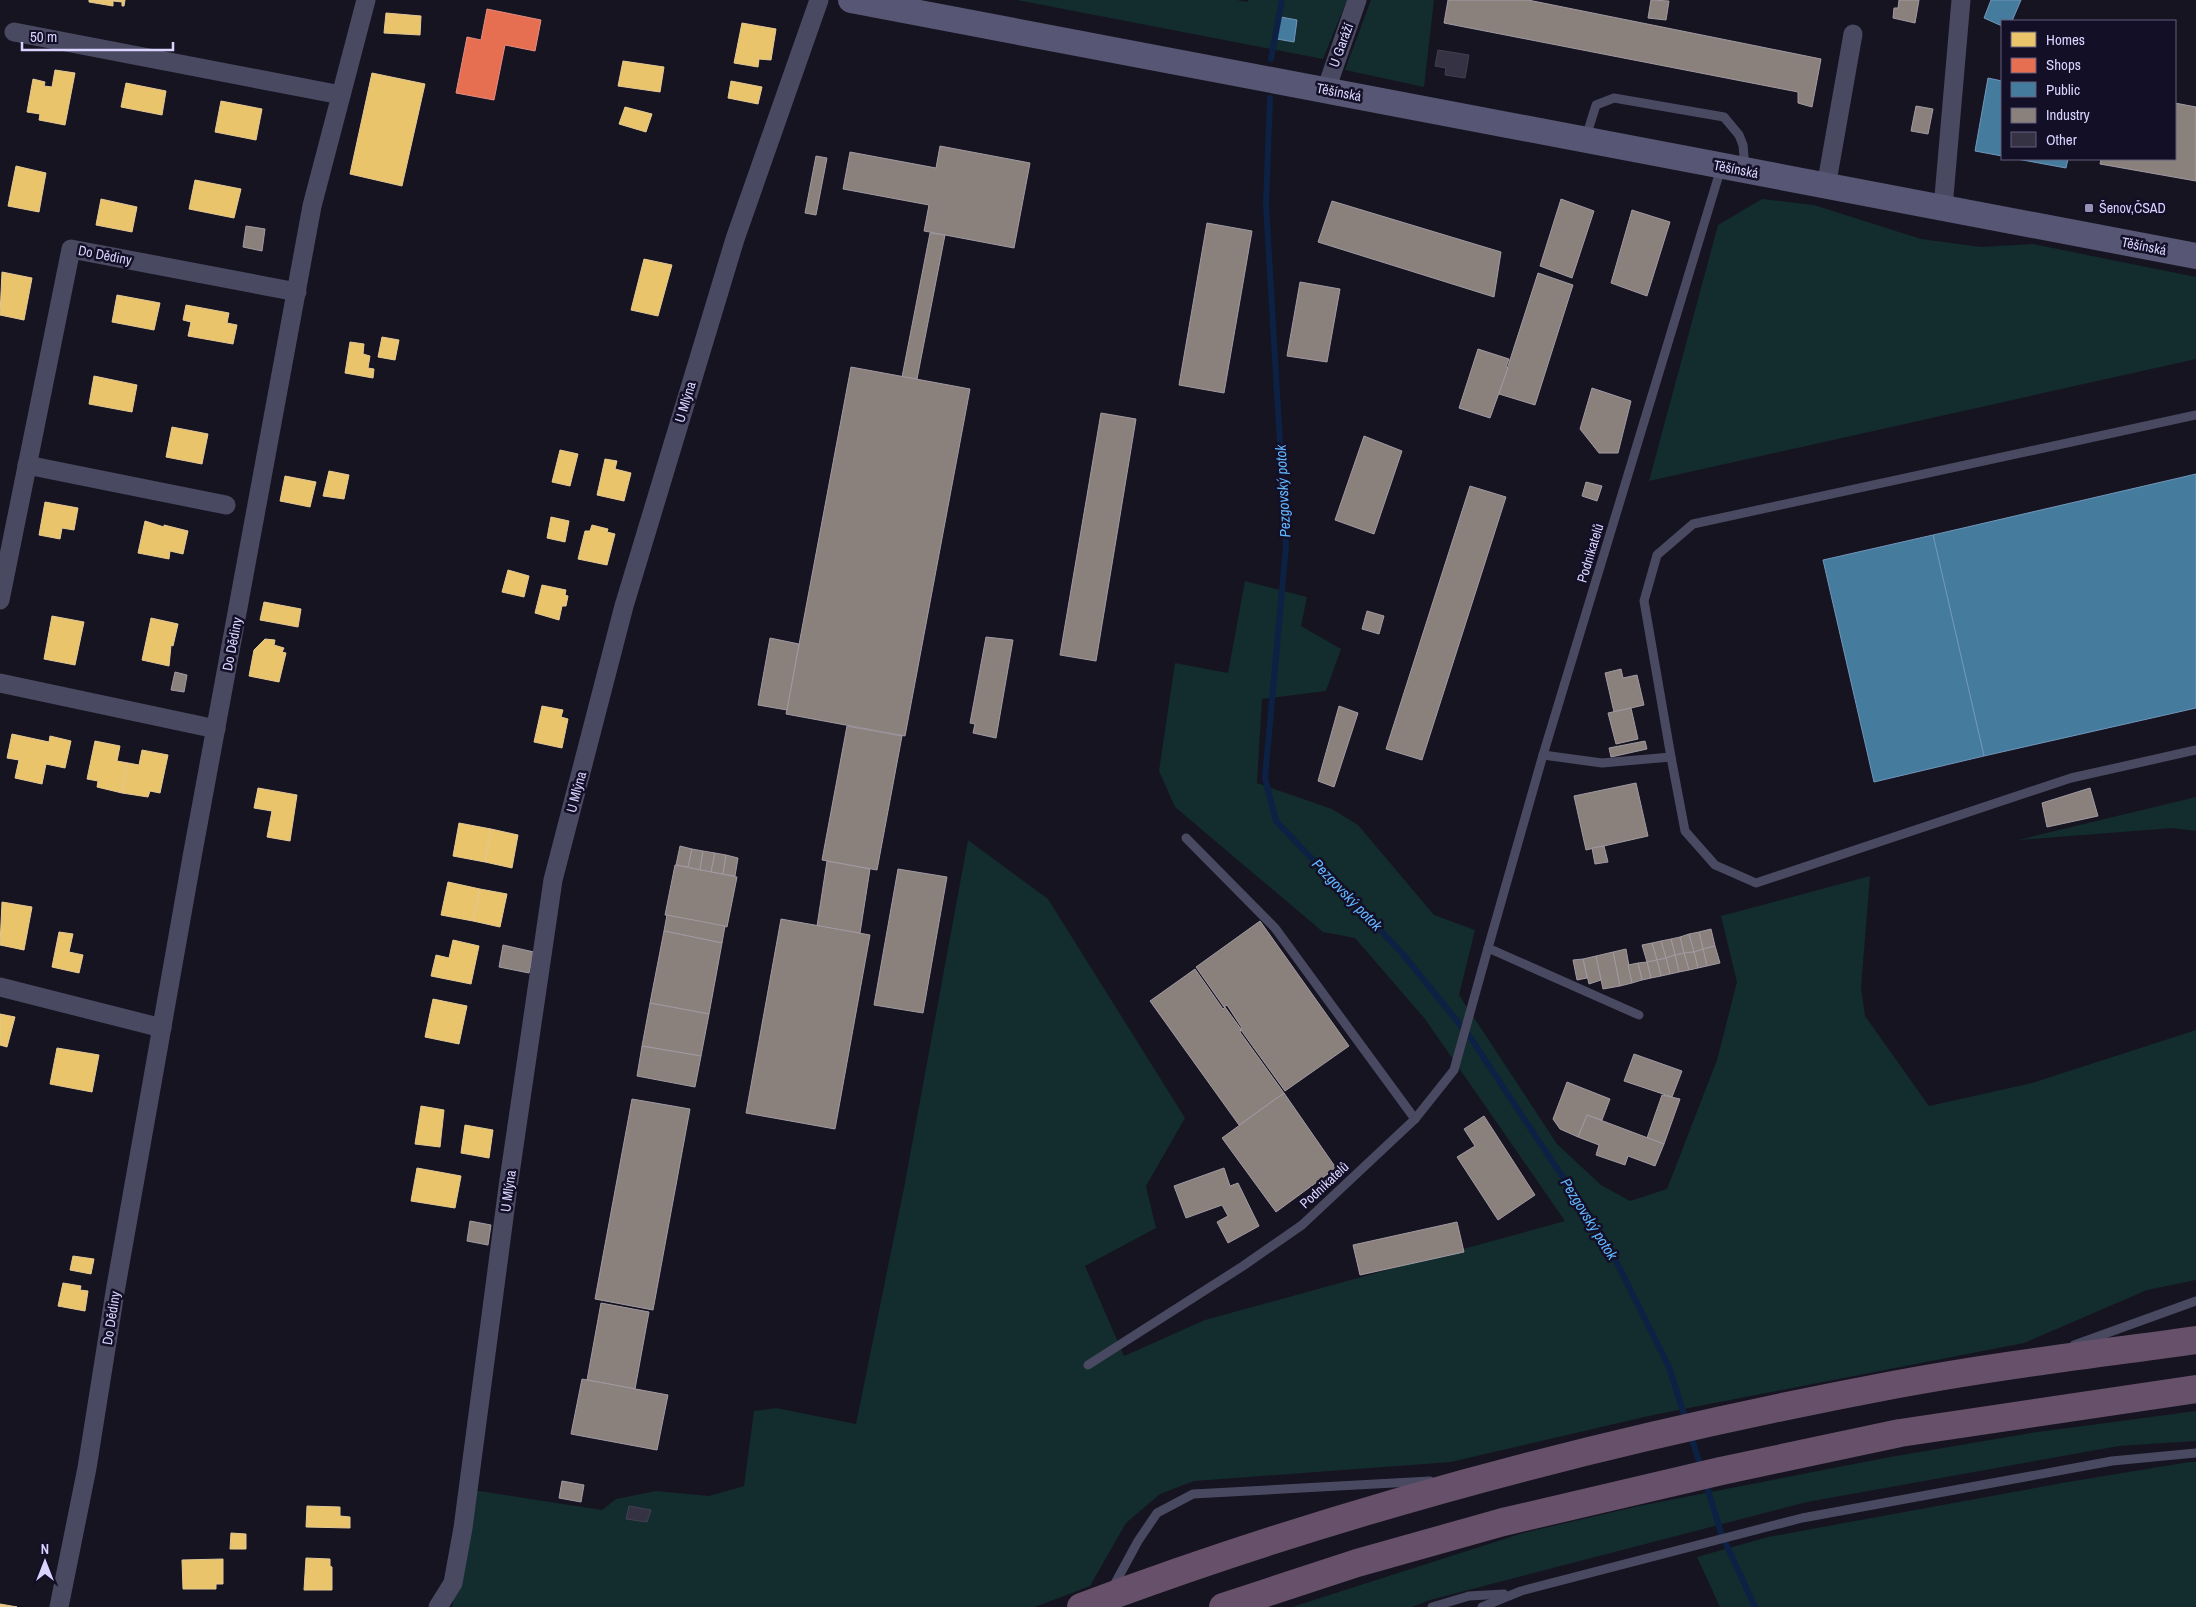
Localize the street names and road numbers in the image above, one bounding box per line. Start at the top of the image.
street label: U Garáží [1325,20,1358,70]
street label: Těšínská [1315,79,1364,105]
street label: Těšínská [1712,156,1761,182]
street label: Těšínská [2120,233,2169,259]
street label: Do Dědiny [77,241,134,269]
street label: U Mlýna [670,379,700,425]
street label: Podnikatelů [1573,521,1607,585]
street label: Do Dědiny [218,615,246,672]
street label: U Mlýna [562,769,590,815]
street label: Podnikatelů [1296,1158,1352,1212]
street label: U Mlýna [496,1168,520,1213]
street label: Do Dědiny [98,1290,124,1346]

